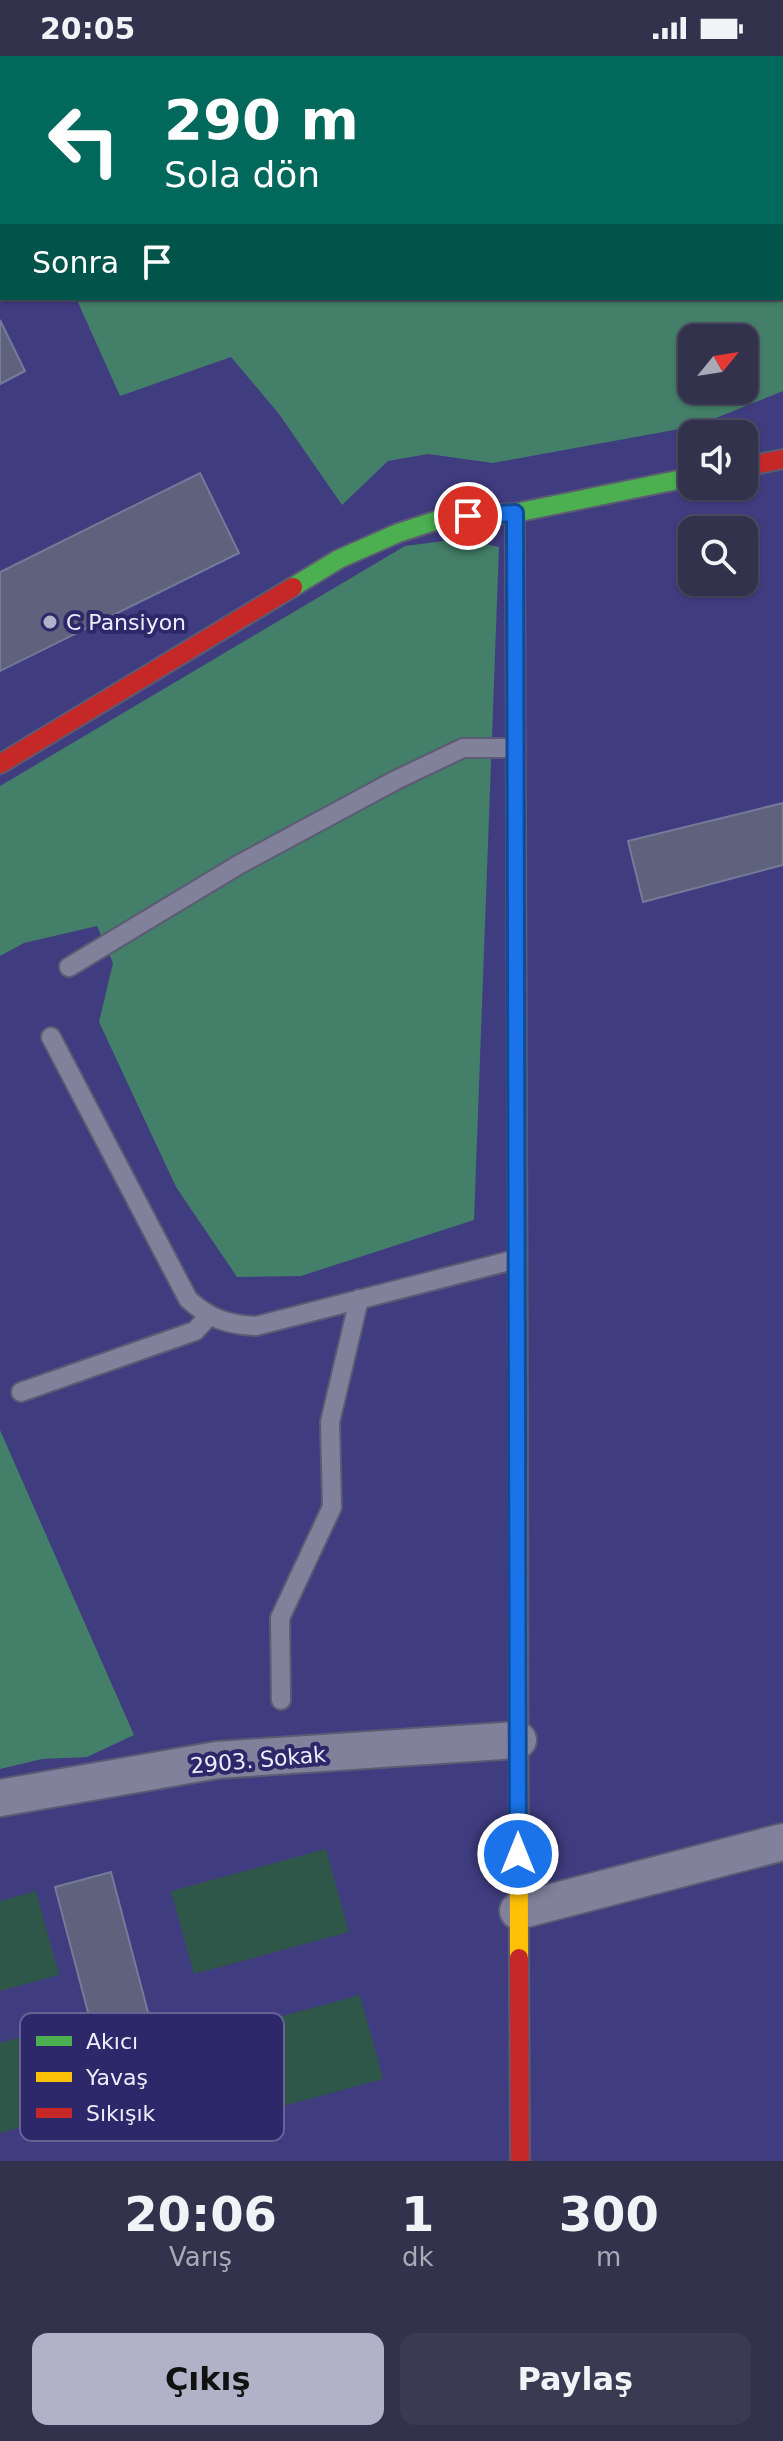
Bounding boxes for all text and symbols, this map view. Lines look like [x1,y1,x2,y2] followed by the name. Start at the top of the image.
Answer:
[40,11,136,46] text: 20:05
[164,87,359,152] text: 290 m
[32,88,136,192] icon: left
[164,154,320,195] text: Sola dön
[135,240,179,284] icon: arrive
[32,245,119,280] text: Sonra
[678,324,758,404] north arrow
[678,324,758,596] map controls
[678,420,758,500] button: sound
[434,482,502,550] pin
[446,494,490,538] icon: arrive
[678,516,758,596] button: search
[66,610,186,635] place label: C Pansiyon
[41,613,59,631] marker: C Pansiyon
[189,1742,327,1778] street label: 2903. Sokak
[476,1812,560,1896] position arrow
[20,2013,284,2141] legend
[86,2029,138,2054] text: Akıcı
[85,2065,148,2090] text: Yavaş
[86,2101,156,2126] text: Sıkışık
[124,2186,277,2242] text: 20:06
[401,2186,434,2242] text: 1
[559,2186,659,2242] text: 300
[169,2242,232,2272] text: Varış
[402,2242,434,2272] text: dk
[596,2242,621,2272] text: m
[32,2333,384,2425] button: Çıkış
[400,2333,751,2425] button: Paylaş

